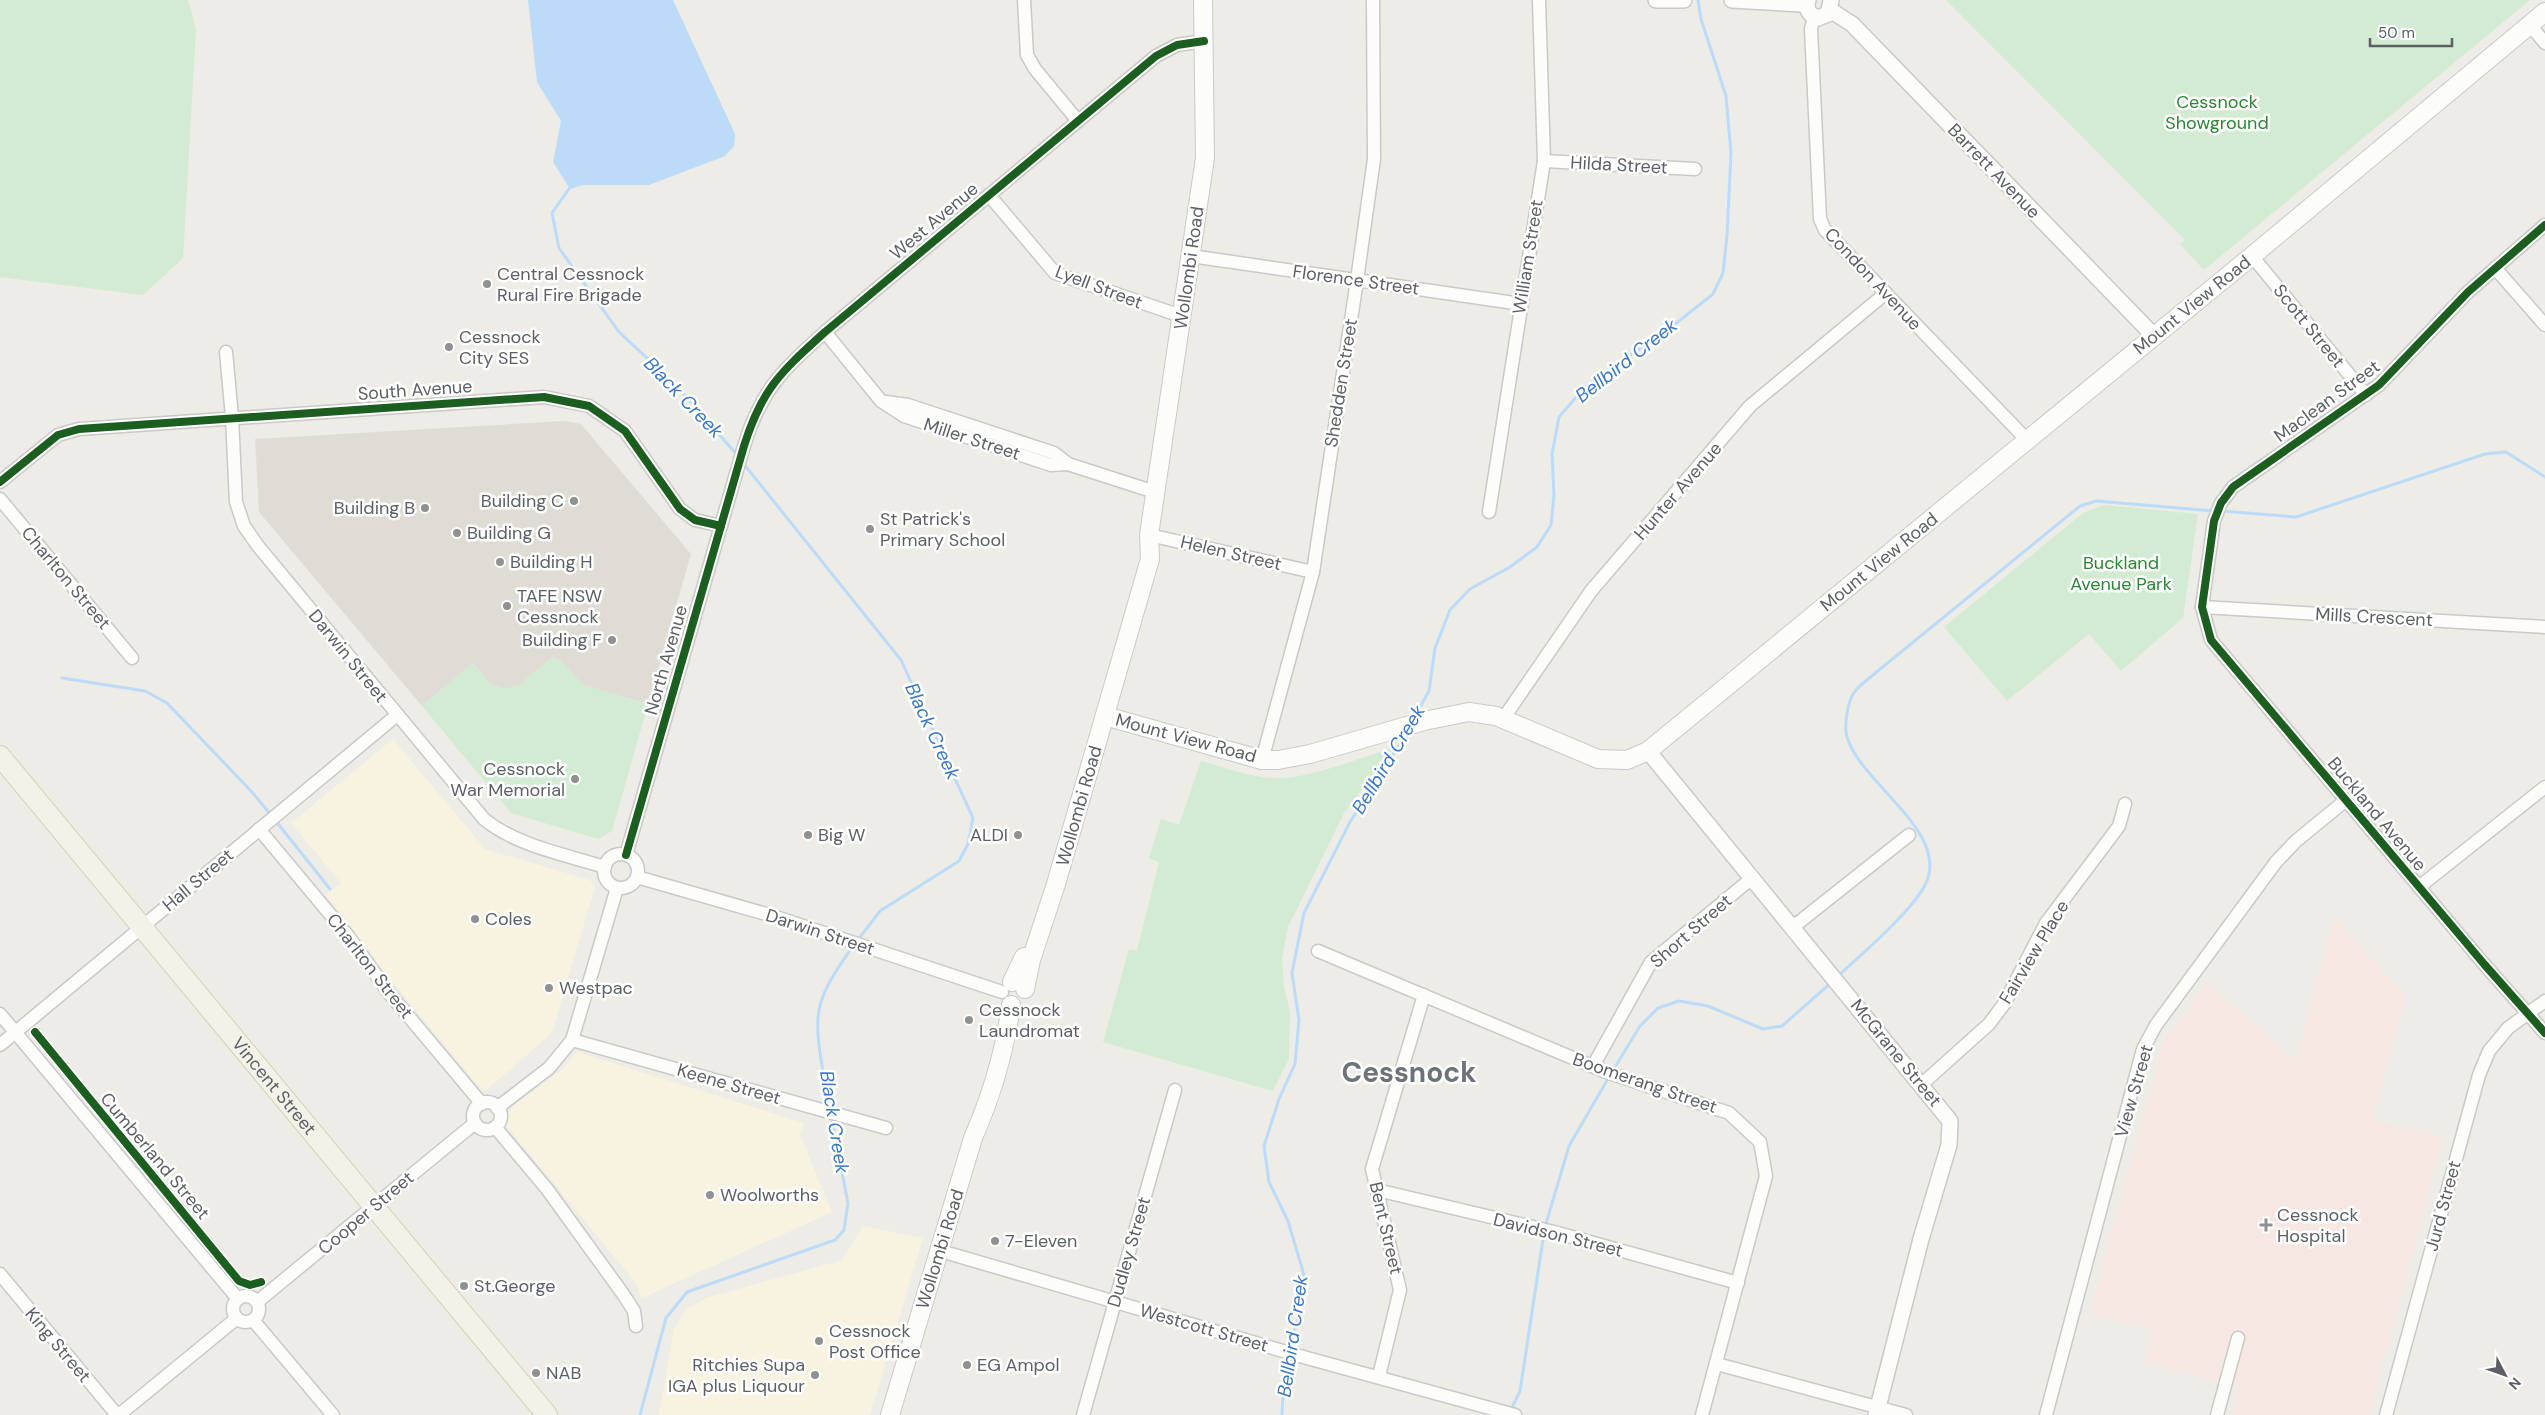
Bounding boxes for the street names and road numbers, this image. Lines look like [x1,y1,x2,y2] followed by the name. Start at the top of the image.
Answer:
[1942,118,2046,224] street label: Barrett Avenue
[1570,150,1668,180] street label: Hilda Street
[885,177,983,265] street label: West Avenue
[1507,198,1549,316] street label: William Street
[1168,205,1210,331] street label: Wollombi Road
[1819,222,1927,336] street label: Condon Avenue
[2128,250,2256,360] street label: Mount View Road
[1052,259,1146,315] street label: Lyell Street
[1291,259,1421,301] street label: Florence Street
[2268,279,2350,373] street label: Scott Street
[1319,317,1363,449] street label: Shedden Street
[2269,354,2385,448] street label: Maclean Street
[357,374,473,406] street label: South Avenue
[921,412,1023,466] street label: Miller Street
[1629,437,1727,545] street label: Hunter Avenue
[1815,507,1943,617] street label: Mount View Road
[16,522,116,634] street label: Charlton Street
[1178,530,1284,576] street label: Helen Street
[639,602,693,718] street label: North Avenue
[2315,602,2433,632] street label: Mills Crescent
[303,605,393,707] street label: Darwin Street
[1113,708,1259,768] street label: Mount View Road
[1050,743,1108,869] street label: Wollombi Road
[2322,752,2432,876] street label: Buckland Avenue
[157,843,239,917] street label: Hall Street
[1645,889,1737,973] street label: Short Street
[1994,896,2074,1008] street label: Fairview Place
[763,903,877,961] street label: Darwin Street
[321,908,419,1024] street label: Charlton Street
[1845,994,1947,1112] street label: McGrane Street
[226,1032,322,1140] street label: Vincent Street
[2109,1042,2159,1140] street label: View Street
[1570,1047,1720,1119] street label: Boomerang Street
[674,1058,784,1110] street label: Keene Street
[95,1088,215,1224] street label: Cumberland Street
[2419,1158,2467,1254] street label: Jurd Street
[313,1166,419,1260] street label: Cooper Street
[1364,1179,1408,1277] street label: Bent Street
[910,1186,970,1312] street label: Wollombi Road
[1102,1194,1156,1310] street label: Dudley Street
[1491,1207,1625,1263] street label: Davidson Street
[1137,1298,1271,1358] street label: Westcott Street
[20,1302,96,1388] street label: King Street

